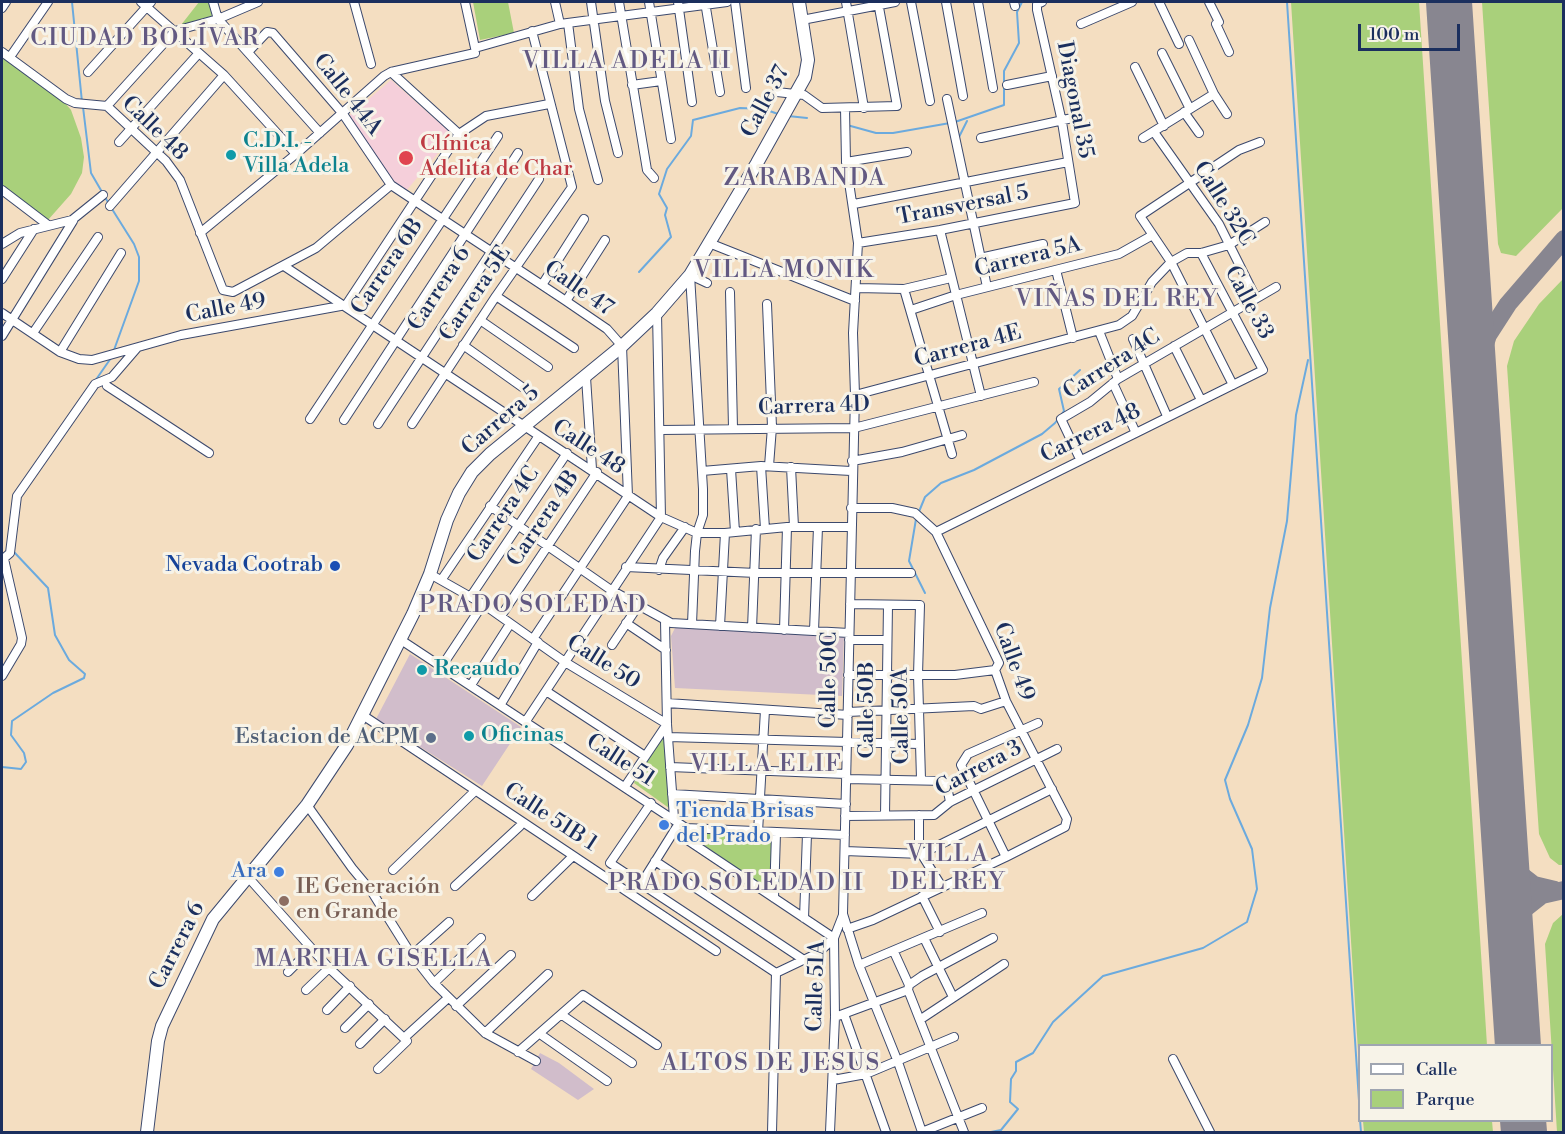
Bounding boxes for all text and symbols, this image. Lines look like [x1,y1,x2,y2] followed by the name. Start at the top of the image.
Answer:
[1361,12,1463,50] scale bar
[1369,23,1420,46] text: 100 m
[30,25,260,53] district label: CIUDAD BOLÍVAR
[1050,39,1098,161] street label: Diagonal 35
[522,48,732,76] district label: VILLA ADELA II
[307,49,387,141] street label: Calle 44A
[736,61,796,143] street label: Calle 37
[116,91,192,167] street label: Calle 48
[243,129,349,180] place label: C.D.I. - Villa Adela
[420,132,573,184] place label: Clínica Adelita de Char
[224,148,238,162] marker: C.D.I. - Villa Adela
[397,149,415,167] marker: Clínica Adelita de Char
[1187,157,1259,251] street label: Calle 32C
[724,165,886,193] district label: ZARABANDA
[895,180,1031,232] street label: Transversal 5
[346,214,430,320] street label: Carrera 6B
[972,232,1084,284] street label: Carrera 5A
[435,241,517,347] street label: Carrera 5E
[403,242,477,336] street label: Carrera 6
[538,256,618,322] street label: Calle 47
[694,257,874,285] district label: VILLA MONIK
[1218,262,1278,344] street label: Calle 33
[1015,286,1219,314] district label: VIÑAS DEL REY
[184,288,268,330] street label: Calle 49
[911,320,1025,374] street label: Carrera 4E
[1059,324,1165,406] street label: Carrera 4C
[457,380,545,462] street label: Carrera 5
[758,392,870,422] street label: Carrera 4D
[1037,398,1145,470] street label: Carrera 48
[547,415,629,481] street label: Calle 48
[462,462,546,568] street label: Carrera 4C
[502,466,586,572] street label: Carrera 4B
[165,553,323,579] place label: Nevada Cootrab
[328,559,342,573] marker: Nevada Cootrab
[419,592,647,620] district label: PRADO SOLEDAD
[987,619,1039,705] street label: Calle 49
[561,630,645,696] street label: Calle 50
[816,631,844,729] street label: Calle 50C
[434,657,520,683] place label: Recaudo
[855,661,881,759] street label: Calle 50B
[415,663,429,677] marker: Recaudo
[888,667,916,765] street label: Calle 50A
[481,723,564,749] place label: Oficinas
[235,725,419,751] place label: Estacion de ACPM
[462,729,476,743] marker: Oficinas
[581,729,659,793] street label: Calle 51
[424,731,438,745] marker: Estacion de ACPM
[931,735,1027,803] street label: Carrera 3
[690,751,842,779] district label: VILLA ELIF
[498,778,602,858] street label: Calle 51B 1
[676,799,814,850] place label: Tienda Brisas del Prado
[657,818,671,832] marker: Tienda Brisas del Prado
[890,841,1006,897] district label: VILLA DEL REY
[231,859,267,885] place label: Ara
[272,865,286,879] marker: Ara
[608,870,864,898] district label: PRADO SOLEDAD II
[296,875,440,926] place label: IE Generación en Grande
[277,894,291,908] marker: IE Generación en Grande
[145,898,211,994] street label: Carrera 6
[802,940,832,1032] street label: Calle 51A
[254,946,494,974] district label: MARTHA GISELLA
[1358,1044,1553,1122] legend
[661,1050,881,1078] district label: ALTOS DE JESUS
[1416,1058,1457,1081] text: Calle
[1416,1088,1475,1111] text: Parque

